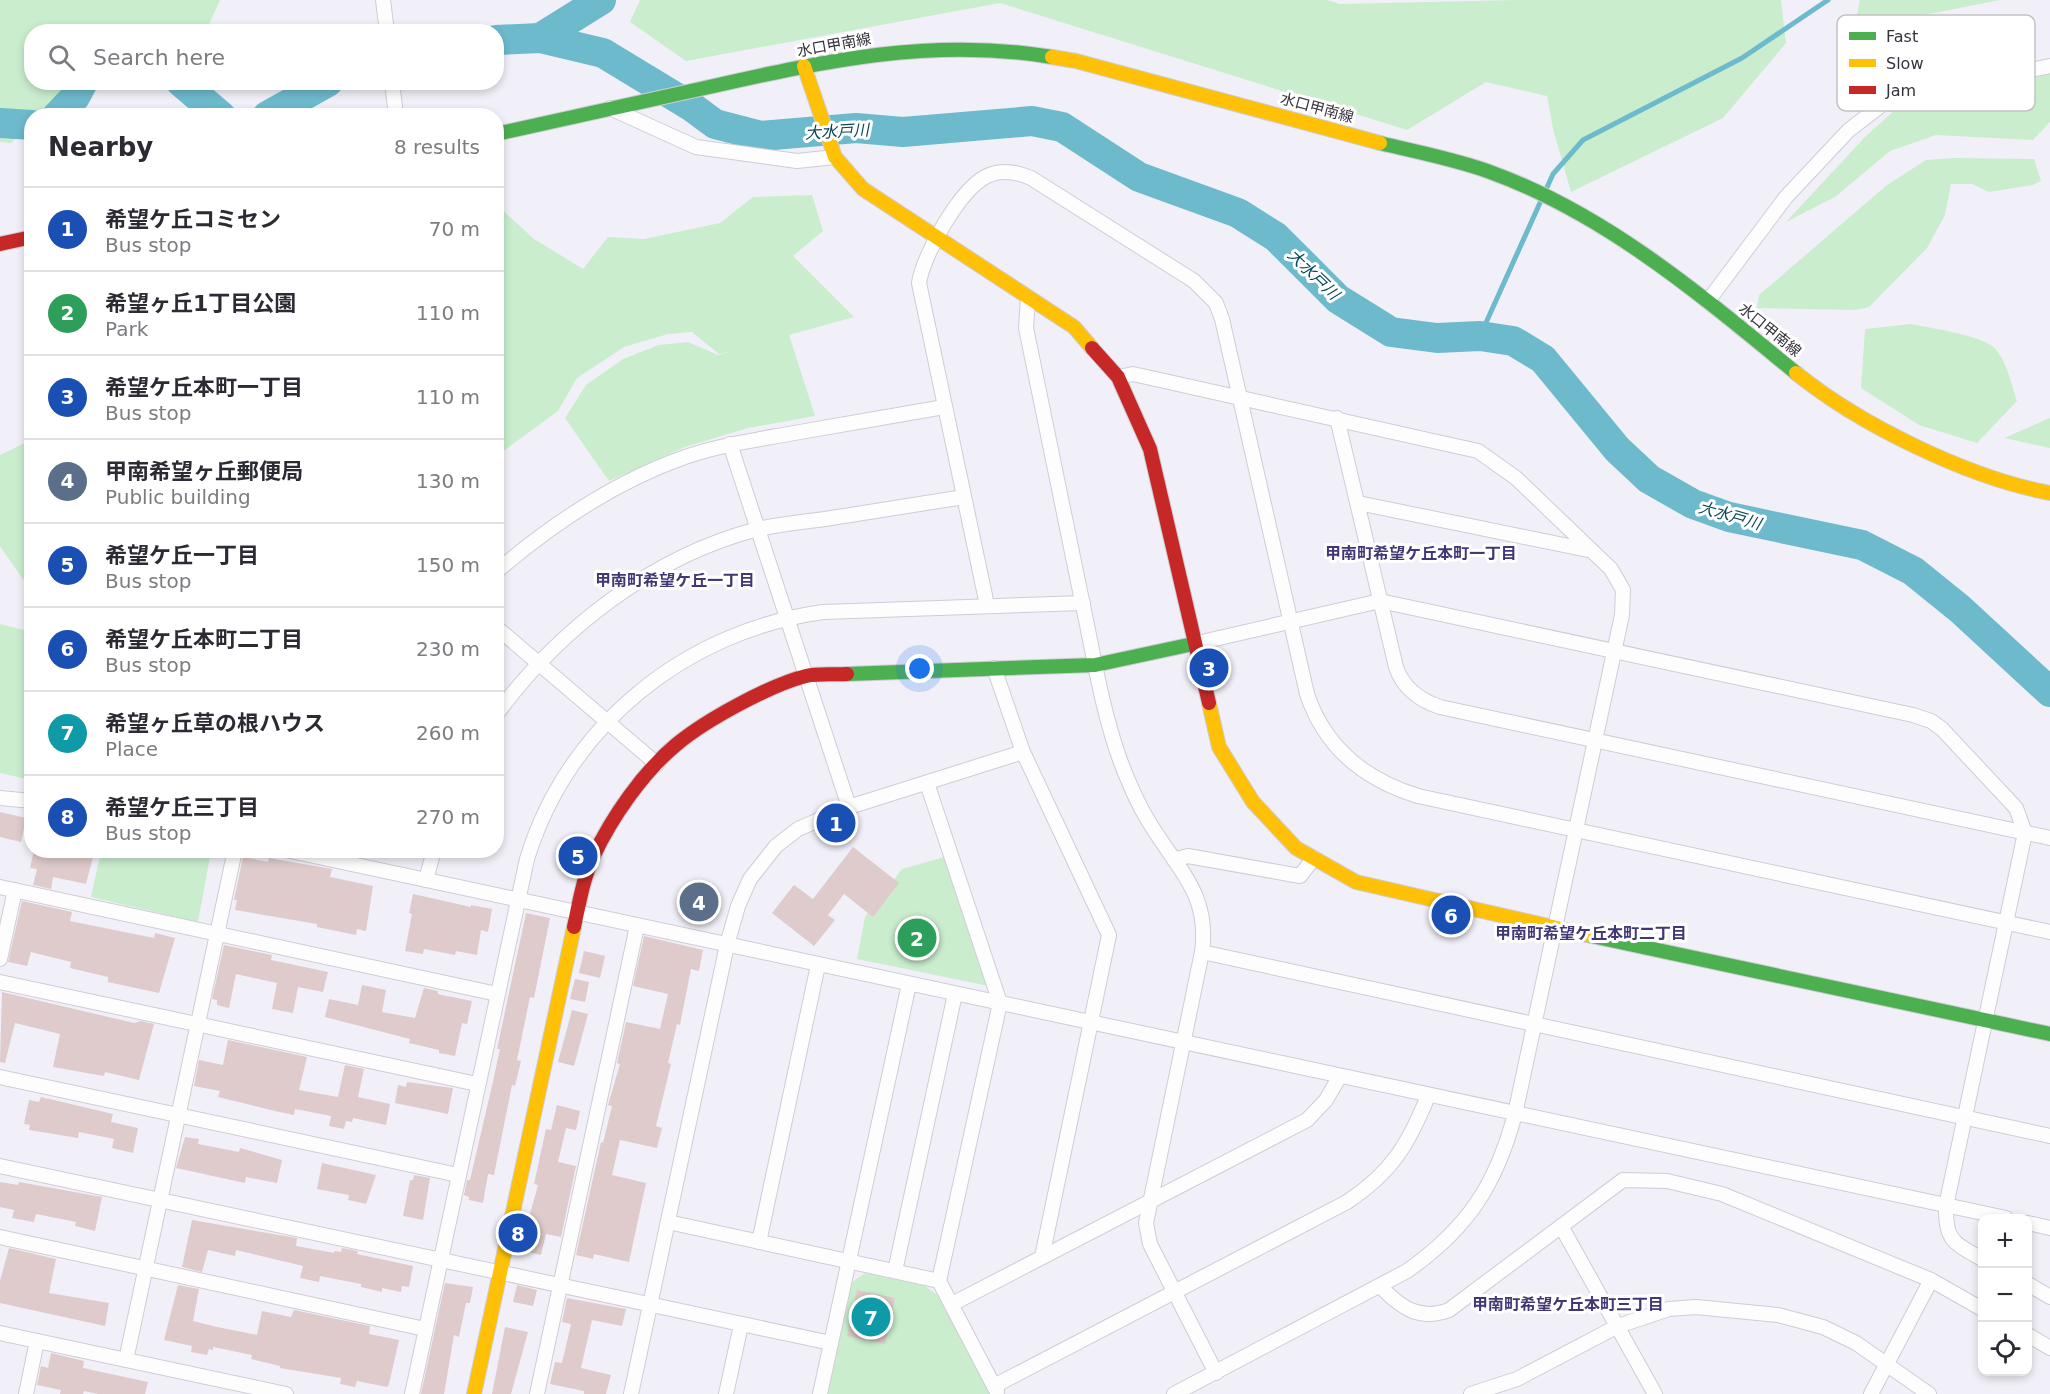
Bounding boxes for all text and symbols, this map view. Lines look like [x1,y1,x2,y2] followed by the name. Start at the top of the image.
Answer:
[1837,15,2035,111] legend
[24,24,504,90] search box
[1886,27,1918,46] text: Fast
[795,30,873,60] street label: 水口甲南線
[45,41,78,74] icon: search
[93,45,225,70] text: Search here
[1886,54,1923,73] text: Slow
[1885,81,1916,100] text: Jam
[1278,90,1356,126] street label: 水口甲南線
[805,120,871,143] water label: 大水戸川
[48,132,153,162] text: Nearby
[394,135,480,159] text: 8 results
[105,207,281,232] text: 希望ケ丘コミセン
[61,217,74,241] text: 1
[429,217,480,241] text: 70 m
[105,233,191,257] text: Bus stop
[1284,245,1345,305] water label: 大水戸川
[105,291,296,316] text: 希望ヶ丘1丁目公園
[1735,299,1805,361] street label: 水口甲南線
[61,301,74,325] text: 2
[416,301,480,325] text: 110 m
[105,317,148,341] text: Park
[105,375,303,400] text: 希望ケ丘本町一丁目
[61,385,74,409] text: 3
[416,385,480,409] text: 110 m
[105,401,191,425] text: Bus stop
[105,459,303,484] text: 甲南希望ヶ丘郵便局
[61,469,74,493] text: 4
[416,469,480,493] text: 130 m
[105,485,251,509] text: Public building
[1696,498,1765,534] water label: 大水戸川
[105,543,259,568] text: 希望ケ丘一丁目
[1325,544,1517,563] district label: 甲南町希望ケ丘本町一丁目
[61,553,74,577] text: 5
[416,553,480,577] text: 150 m
[105,569,191,593] text: Bus stop
[595,571,755,590] district label: 甲南町希望ケ丘一丁目
[105,627,303,652] text: 希望ケ丘本町二丁目
[61,637,74,661] text: 6
[416,637,480,661] text: 230 m
[1190,646,1228,690] pin: 3
[105,653,191,677] text: Bus stop
[905,654,934,683] your location
[105,711,325,736] text: 希望ヶ丘草の根ハウス
[61,721,74,745] text: 7
[416,721,480,745] text: 260 m
[105,737,158,761] text: Place
[105,795,259,820] text: 希望ケ丘三丁目
[816,800,856,846] pin: 1
[61,805,74,829] text: 8
[416,805,480,829] text: 270 m
[105,821,191,845] text: Bus stop
[558,834,598,878] pin: 5
[680,880,718,924] pin: 4
[1432,892,1470,938] pin: 6
[898,916,936,960] pin: 2
[1495,924,1687,943] district label: 甲南町希望ケ丘本町二丁目
[498,1210,538,1256] pin: 8
[1978,1214,2032,1376] map controls
[1978,1214,2032,1268] button: +
[1978,1268,2032,1322] button: −
[852,1294,890,1340] pin: 7
[1472,1295,1664,1314] district label: 甲南町希望ケ丘本町三丁目
[1978,1322,2032,1376] button: locate

